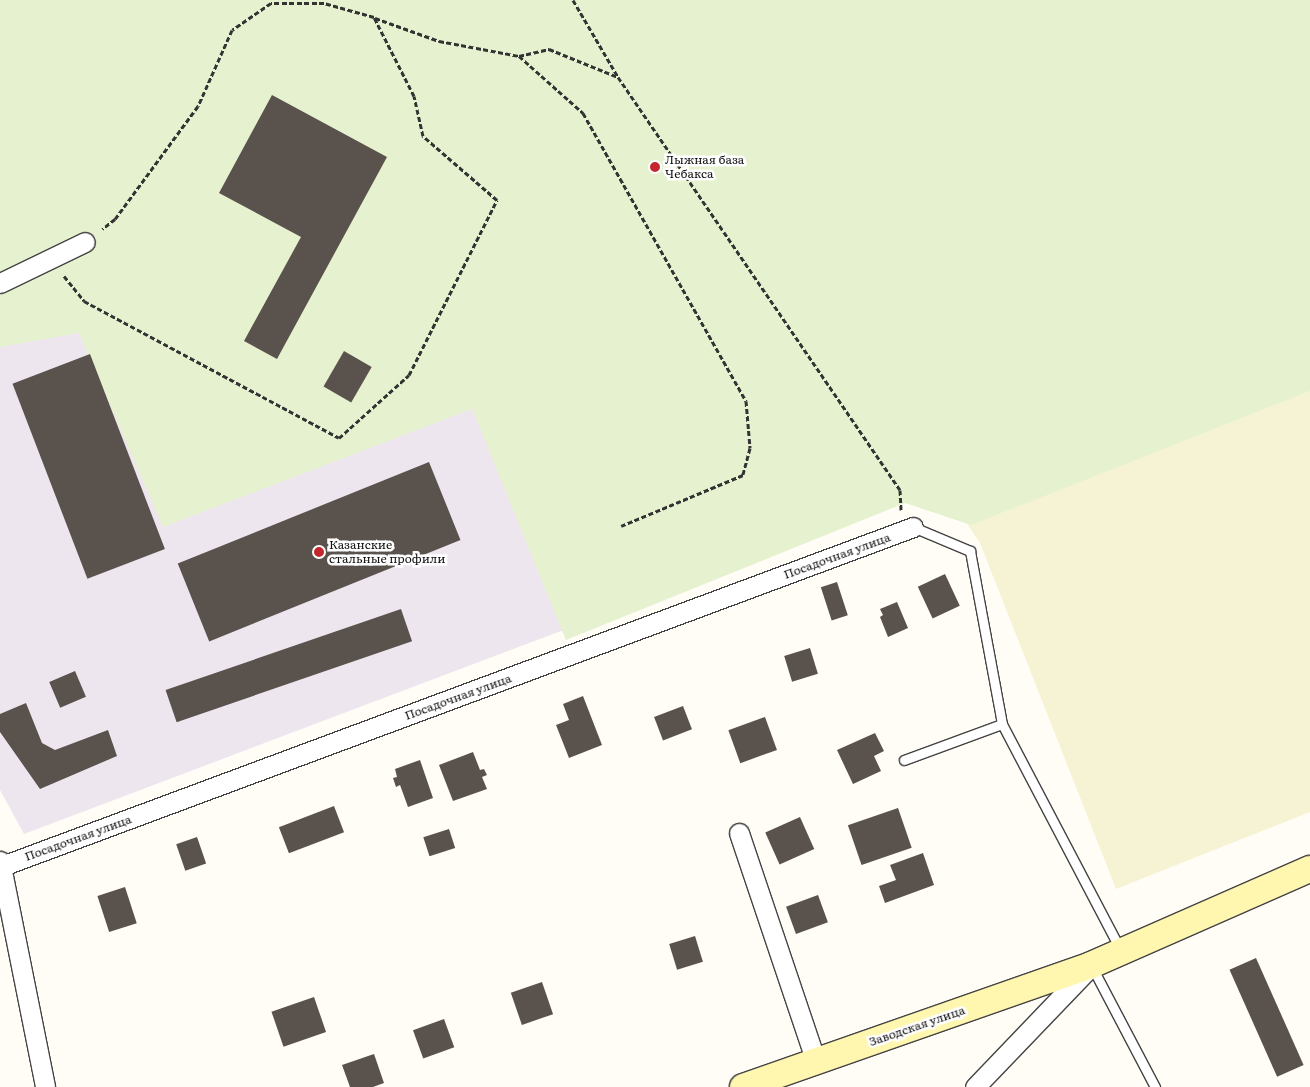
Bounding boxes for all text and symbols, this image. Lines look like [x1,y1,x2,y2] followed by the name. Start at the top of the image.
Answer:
[665,153,744,181] place label: Лыжная база Чебакса
[649,161,661,173] marker: Лыжная база Чебакса
[782,530,892,582] street label: Посадочная улица
[329,538,445,566] place label: Казанские стальные профили
[313,546,325,558] marker: Казанские стальные профили
[403,671,513,723] street label: Посадочная улица
[23,812,133,864] street label: Посадочная улица
[867,1003,967,1049] street label: Заводская улица

